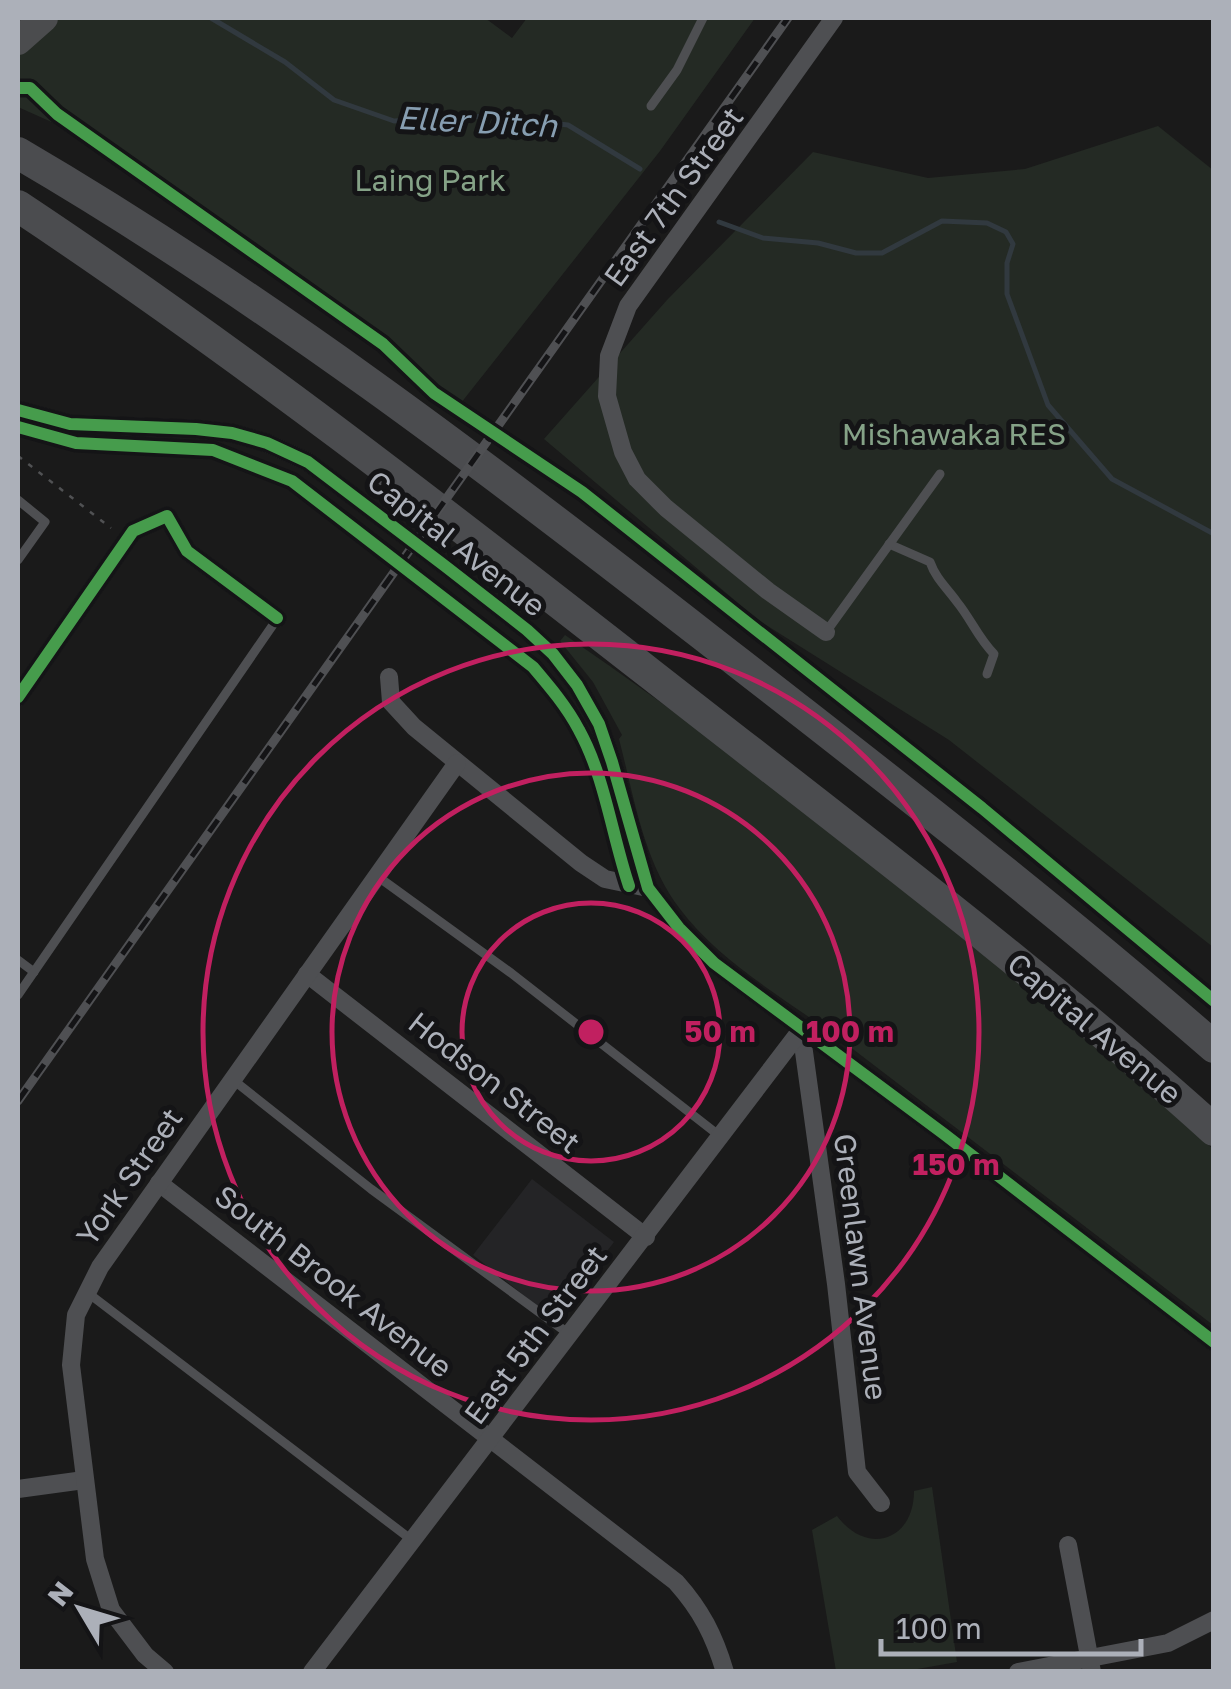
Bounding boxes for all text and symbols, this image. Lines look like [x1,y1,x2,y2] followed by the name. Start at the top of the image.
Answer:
[396,98,559,144] water label: Eller Ditch
[596,100,750,293] street label: East 7th Street
[354,162,506,198] park label: Laing Park
[842,416,1066,452] park label: Mishawaka RES
[361,463,553,624] street label: Capital Avenue
[1000,945,1189,1111] street label: Capital Avenue
[402,1004,588,1160] street label: Hodson Street
[684,1013,756,1049] text: 50 m
[806,1013,894,1049] text: 100 m
[573,1014,609,1050] centre of rings
[69,1101,190,1252] street label: York Street
[827,1132,895,1402] street label: Greenlawn Avenue
[913,1146,1000,1182] text: 150 m
[208,1177,459,1385] street label: South Brook Avenue
[456,1238,614,1431] street label: East 5th Street
[30,1559,130,1659] north arrow
[40,1575,79,1612] text: N
[881,1594,1141,1656] scale bar
[896,1610,982,1646] text: 100 m

